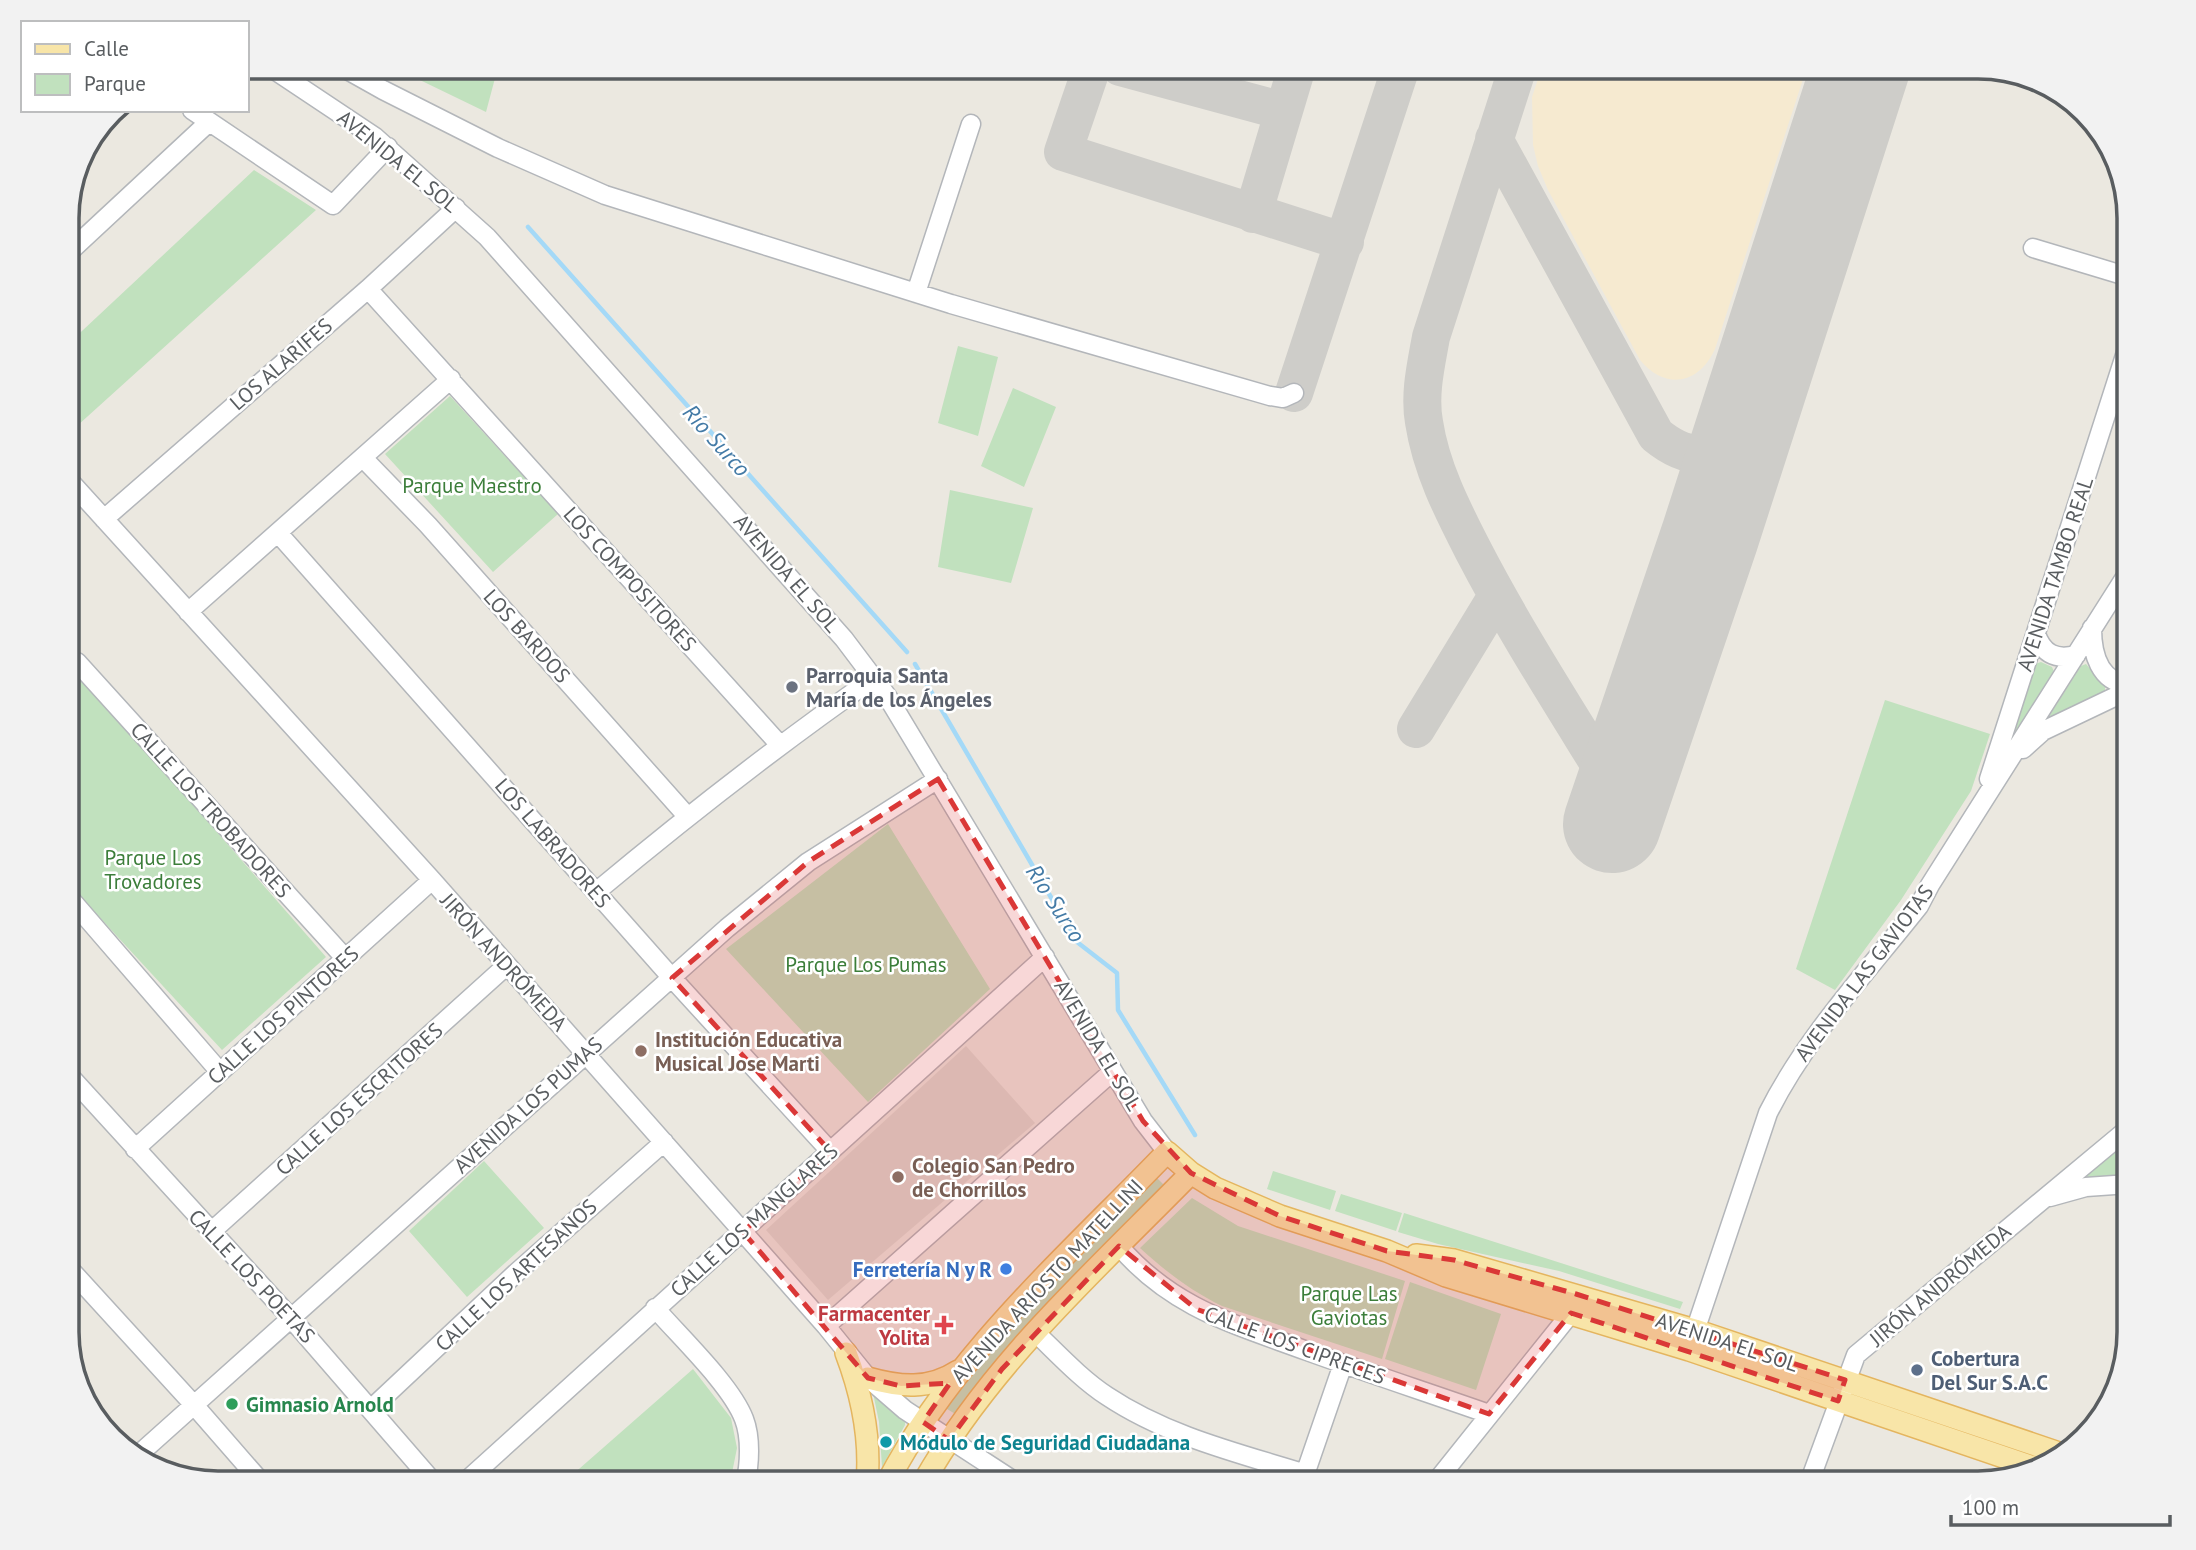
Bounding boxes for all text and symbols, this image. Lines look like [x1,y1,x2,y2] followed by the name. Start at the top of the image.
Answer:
[21,21,248,112] legend
[84,35,129,62] text: Calle
[84,70,146,97] text: Parque
[332,104,464,218] street label: AVENIDA EL SOL
[224,312,338,416] street label: LOS ALARIFES
[677,398,757,482] water label: Río Surco
[402,472,542,499] park label: Parque Maestro
[2011,473,2099,675] street label: AVENIDA TAMBO REAL
[558,501,702,657] street label: LOS COMPOSITORES
[728,508,846,638] street label: AVENIDA EL SOL
[478,584,576,688] street label: LOS BARDOS
[806,662,992,713] place label: Parroquia Santa María de los Ángeles
[784,679,800,695] marker: Parroquia Santa María de los Ángeles
[125,716,297,904] street label: CALLE LOS TROBADORES
[489,772,617,914] street label: LOS LABRADORES
[104,844,202,895] park label: Parque Los Trovadores
[1020,858,1092,948] water label: Río Surco
[1789,879,1939,1067] street label: AVENIDA LAS GAVIOTAS
[434,887,574,1037] street label: JIRÓN ANDRÓMEDA
[202,940,364,1090] street label: CALLE LOS PINTORES
[785,951,947,978] park label: Parque Los Pumas
[1048,975,1148,1116] street label: AVENIDA EL SOL
[270,1017,448,1181] street label: CALLE LOS ESCRITORES
[655,1026,842,1077] place label: Institución Educativa Musical Jose Marti
[448,1031,608,1179] street label: AVENIDA LOS PUMAS
[633,1043,649,1059] marker: Institución Educativa Musical Jose Marti
[664,1137,844,1303] street label: CALLE LOS MANGLARES
[912,1152,1075,1203] place label: Colegio San Pedro de Chorrillos
[890,1169,906,1185] marker: Colegio San Pedro de Chorrillos
[945,1173,1149,1389] street label: AVENIDA ARIOSTO MATELLINI
[429,1193,603,1357] street label: CALLE LOS ARTESANOS
[183,1203,321,1349] street label: CALLE LOS POETAS
[1863,1217,2017,1353] street label: JIRÓN ANDRÓMEDA
[853,1256,992,1283] place label: Ferretería N y R
[998,1261,1014,1277] marker: Ferretería N y R
[1300,1280,1398,1331] park label: Parque Las Gaviotas
[818,1300,931,1351] place label: Farmacenter Yolita
[1201,1300,1389,1390] street label: CALLE LOS CIPRECES
[1652,1306,1802,1378] street label: AVENIDA EL SOL
[936,1317,952,1333] marker: Farmacenter Yolita
[1931,1345,2048,1396] place label: Cobertura Del Sur S.A.C
[1909,1362,1925,1378] marker: Cobertura Del Sur S.A.C
[246,1391,394,1418] place label: Gimnasio Arnold
[224,1396,240,1412] marker: Gimnasio Arnold
[900,1429,1190,1456] place label: Módulo de Seguridad Ciudadana
[878,1434,894,1450] marker: Módulo de Seguridad Ciudadana
[1951,1484,2170,1528] scale bar
[1962,1494,2019,1521] text: 100 m

